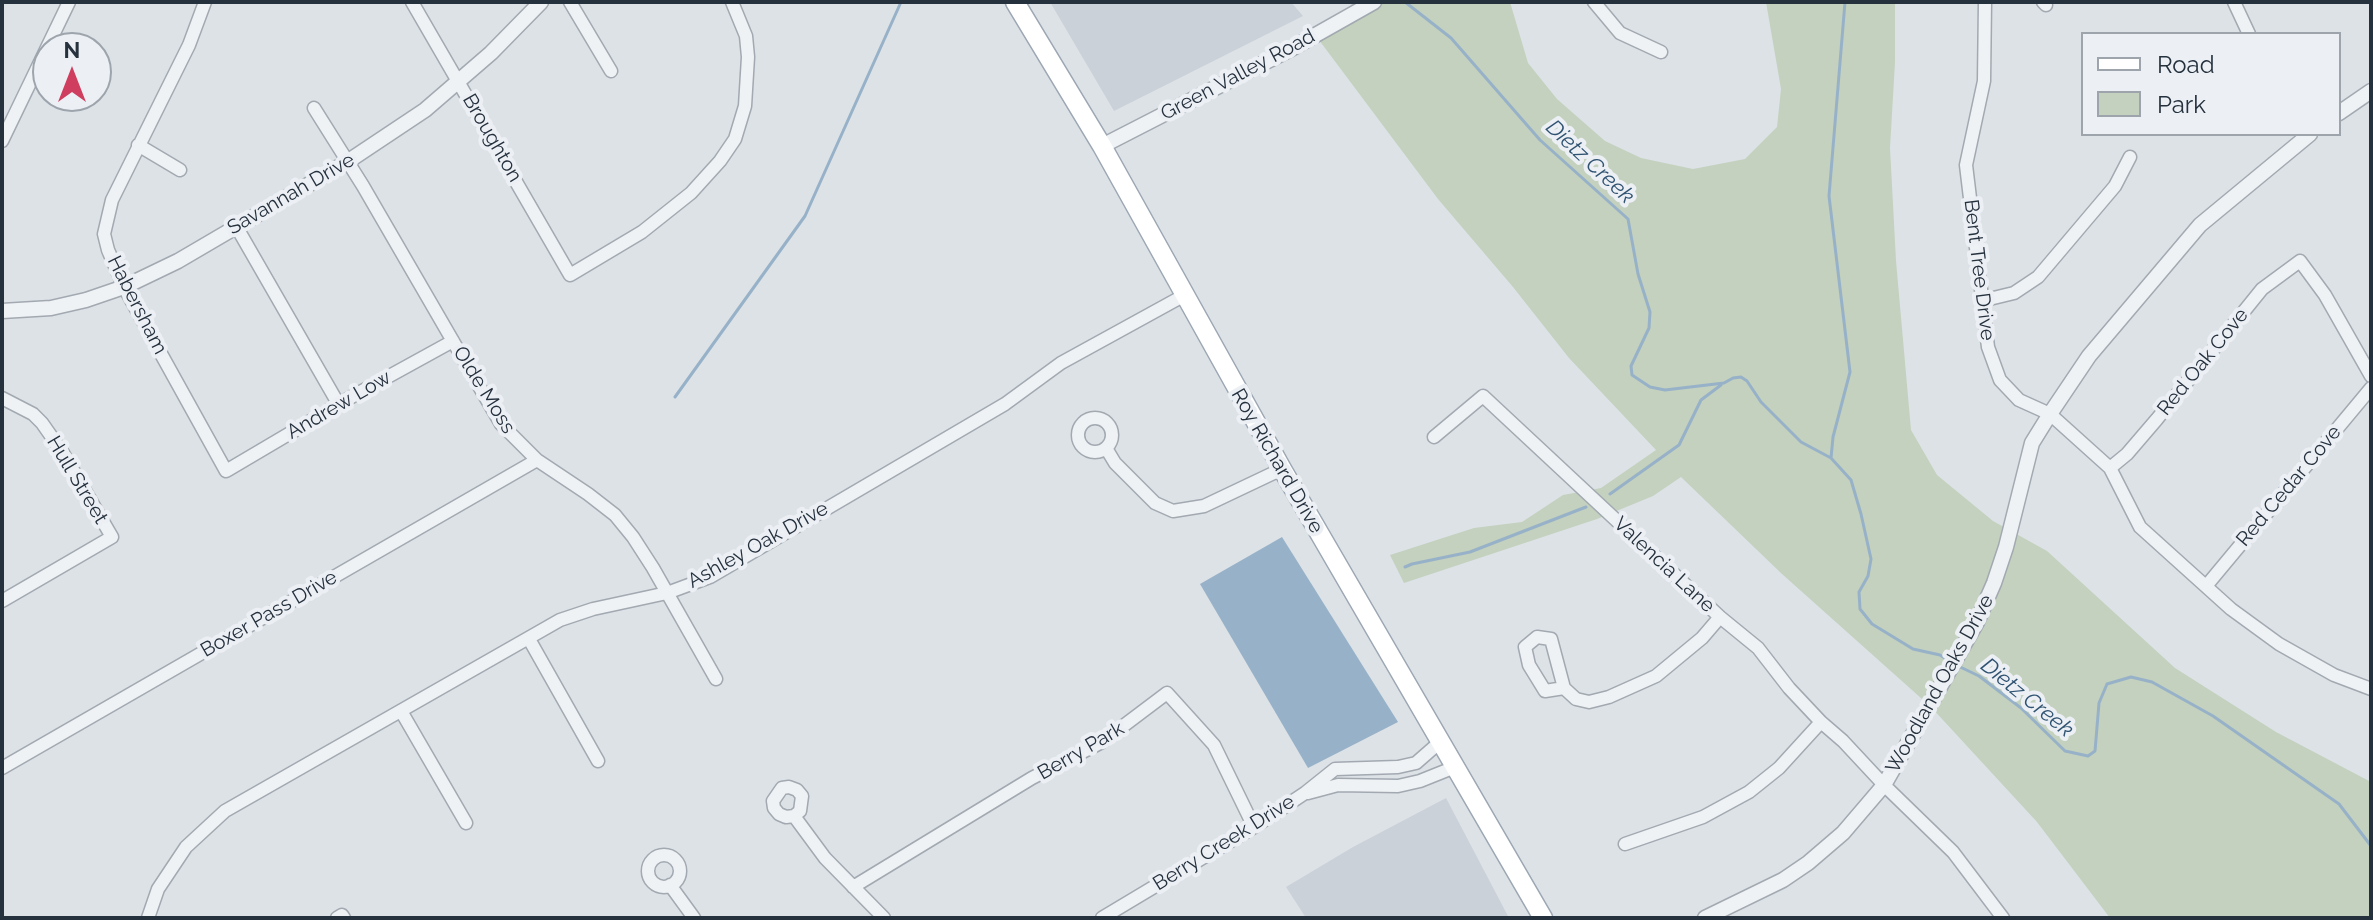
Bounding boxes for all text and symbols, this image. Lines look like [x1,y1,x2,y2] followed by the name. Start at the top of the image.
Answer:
[1157,24,1319,126] street label: Green Valley Road
[32,32,112,112] north arrow
[2081,32,2341,136] legend
[64,37,80,63] text: N
[2157,50,2215,79] text: Road
[457,90,527,186] street label: Broughton
[2157,90,2206,119] text: Park
[1540,114,1640,210] water label: Dietz Creek
[223,148,359,240] street label: Savannah Drive
[1958,198,2000,342] street label: Bent Tree Drive
[102,252,172,358] street label: Habersham
[2152,304,2254,420] street label: Red Oak Cove
[448,342,520,438] street label: Olde Moss
[283,366,395,444] street label: Andrew Low
[1226,384,1328,538] street label: Roy Richard Drive
[2232,421,2346,551] street label: Red Cedar Cove
[41,432,113,528] street label: Hull Street
[684,496,832,594] street label: Ashley Oak Drive
[1608,512,1720,618] street label: Valencia Lane
[196,565,342,663] street label: Boxer Pass Drive
[1881,591,1999,777] street label: Woodland Oaks Drive
[1975,653,2079,743] water label: Dietz Creek
[1033,717,1129,785] street label: Berry Park
[1149,790,1299,896] street label: Berry Creek Drive

